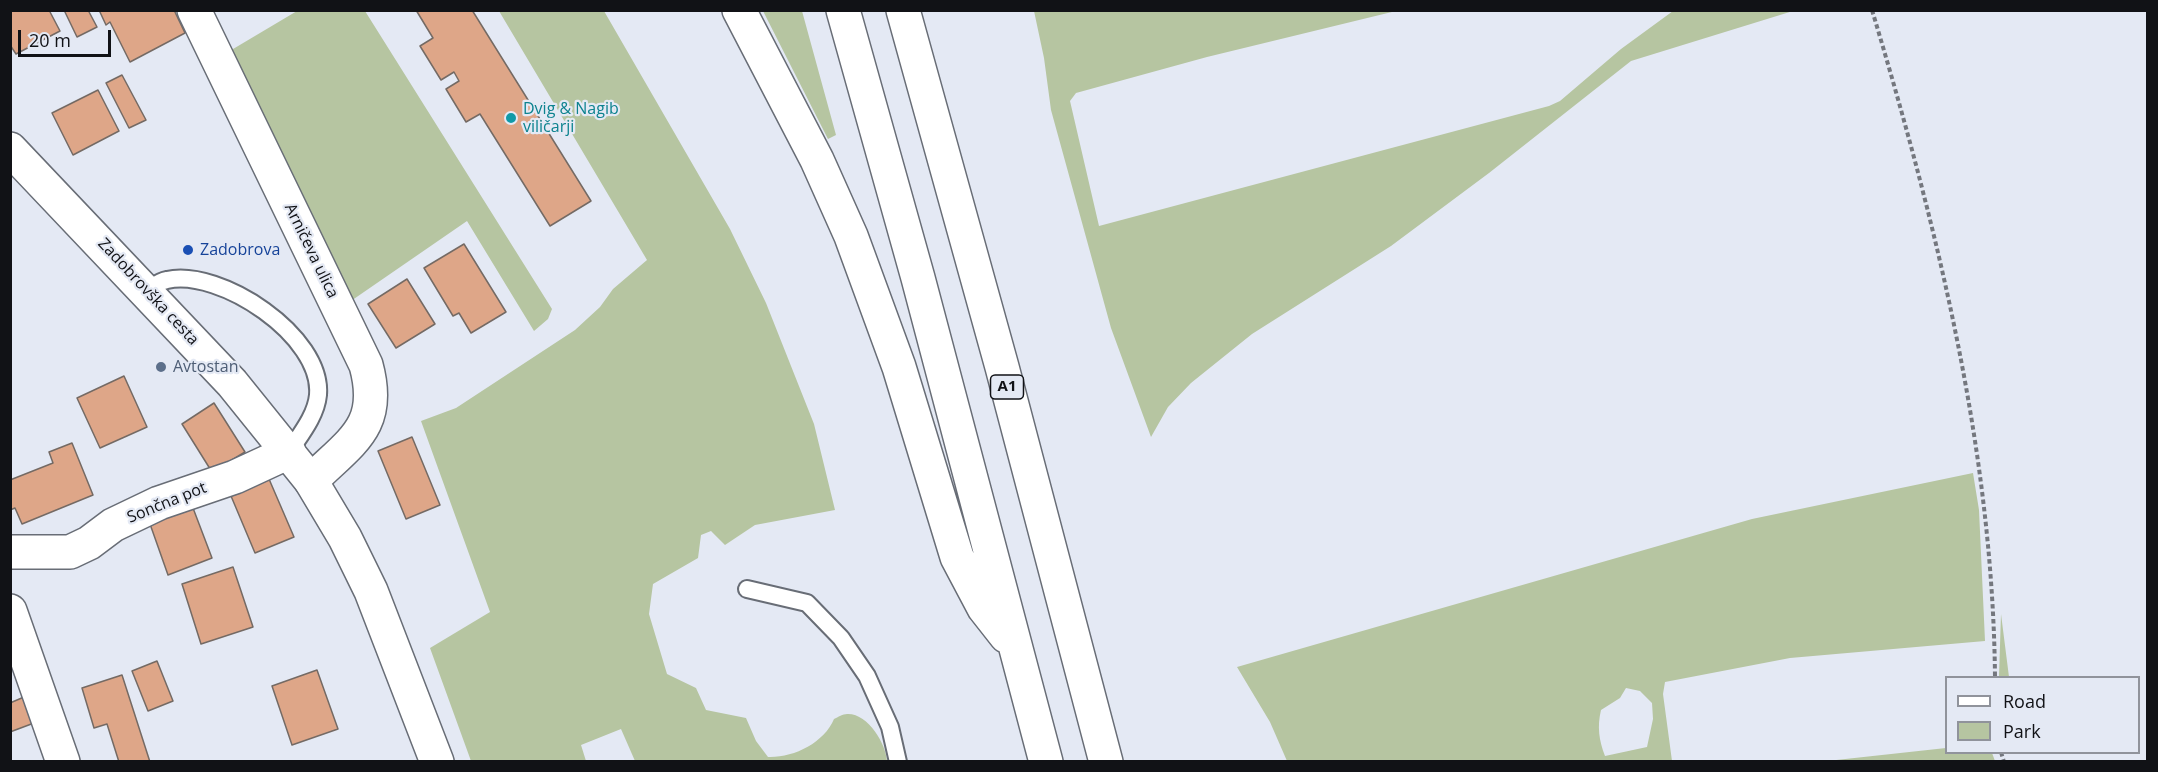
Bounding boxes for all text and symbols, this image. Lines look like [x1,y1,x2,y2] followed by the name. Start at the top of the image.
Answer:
[21,18,114,56] scale bar
[29,28,71,52] text: 20 m
[523,99,619,137] place label: Dvig & Nagib viličarji
[504,111,518,125] marker: Dvig & Nagib viličarji
[280,201,342,301] street label: Arničeva ulica
[93,234,203,350] street label: Zadobrovška cesta
[200,240,280,260] place label: Zadobrova
[181,243,195,257] marker: Zadobrova
[173,357,238,377] place label: Avtostan
[154,360,168,374] marker: Avtostan
[990,375,1024,399] road number: A1
[125,478,209,528] street label: Sončna pot
[1945,676,2140,754] legend
[2003,689,2046,713] text: Road
[2003,719,2041,743] text: Park

